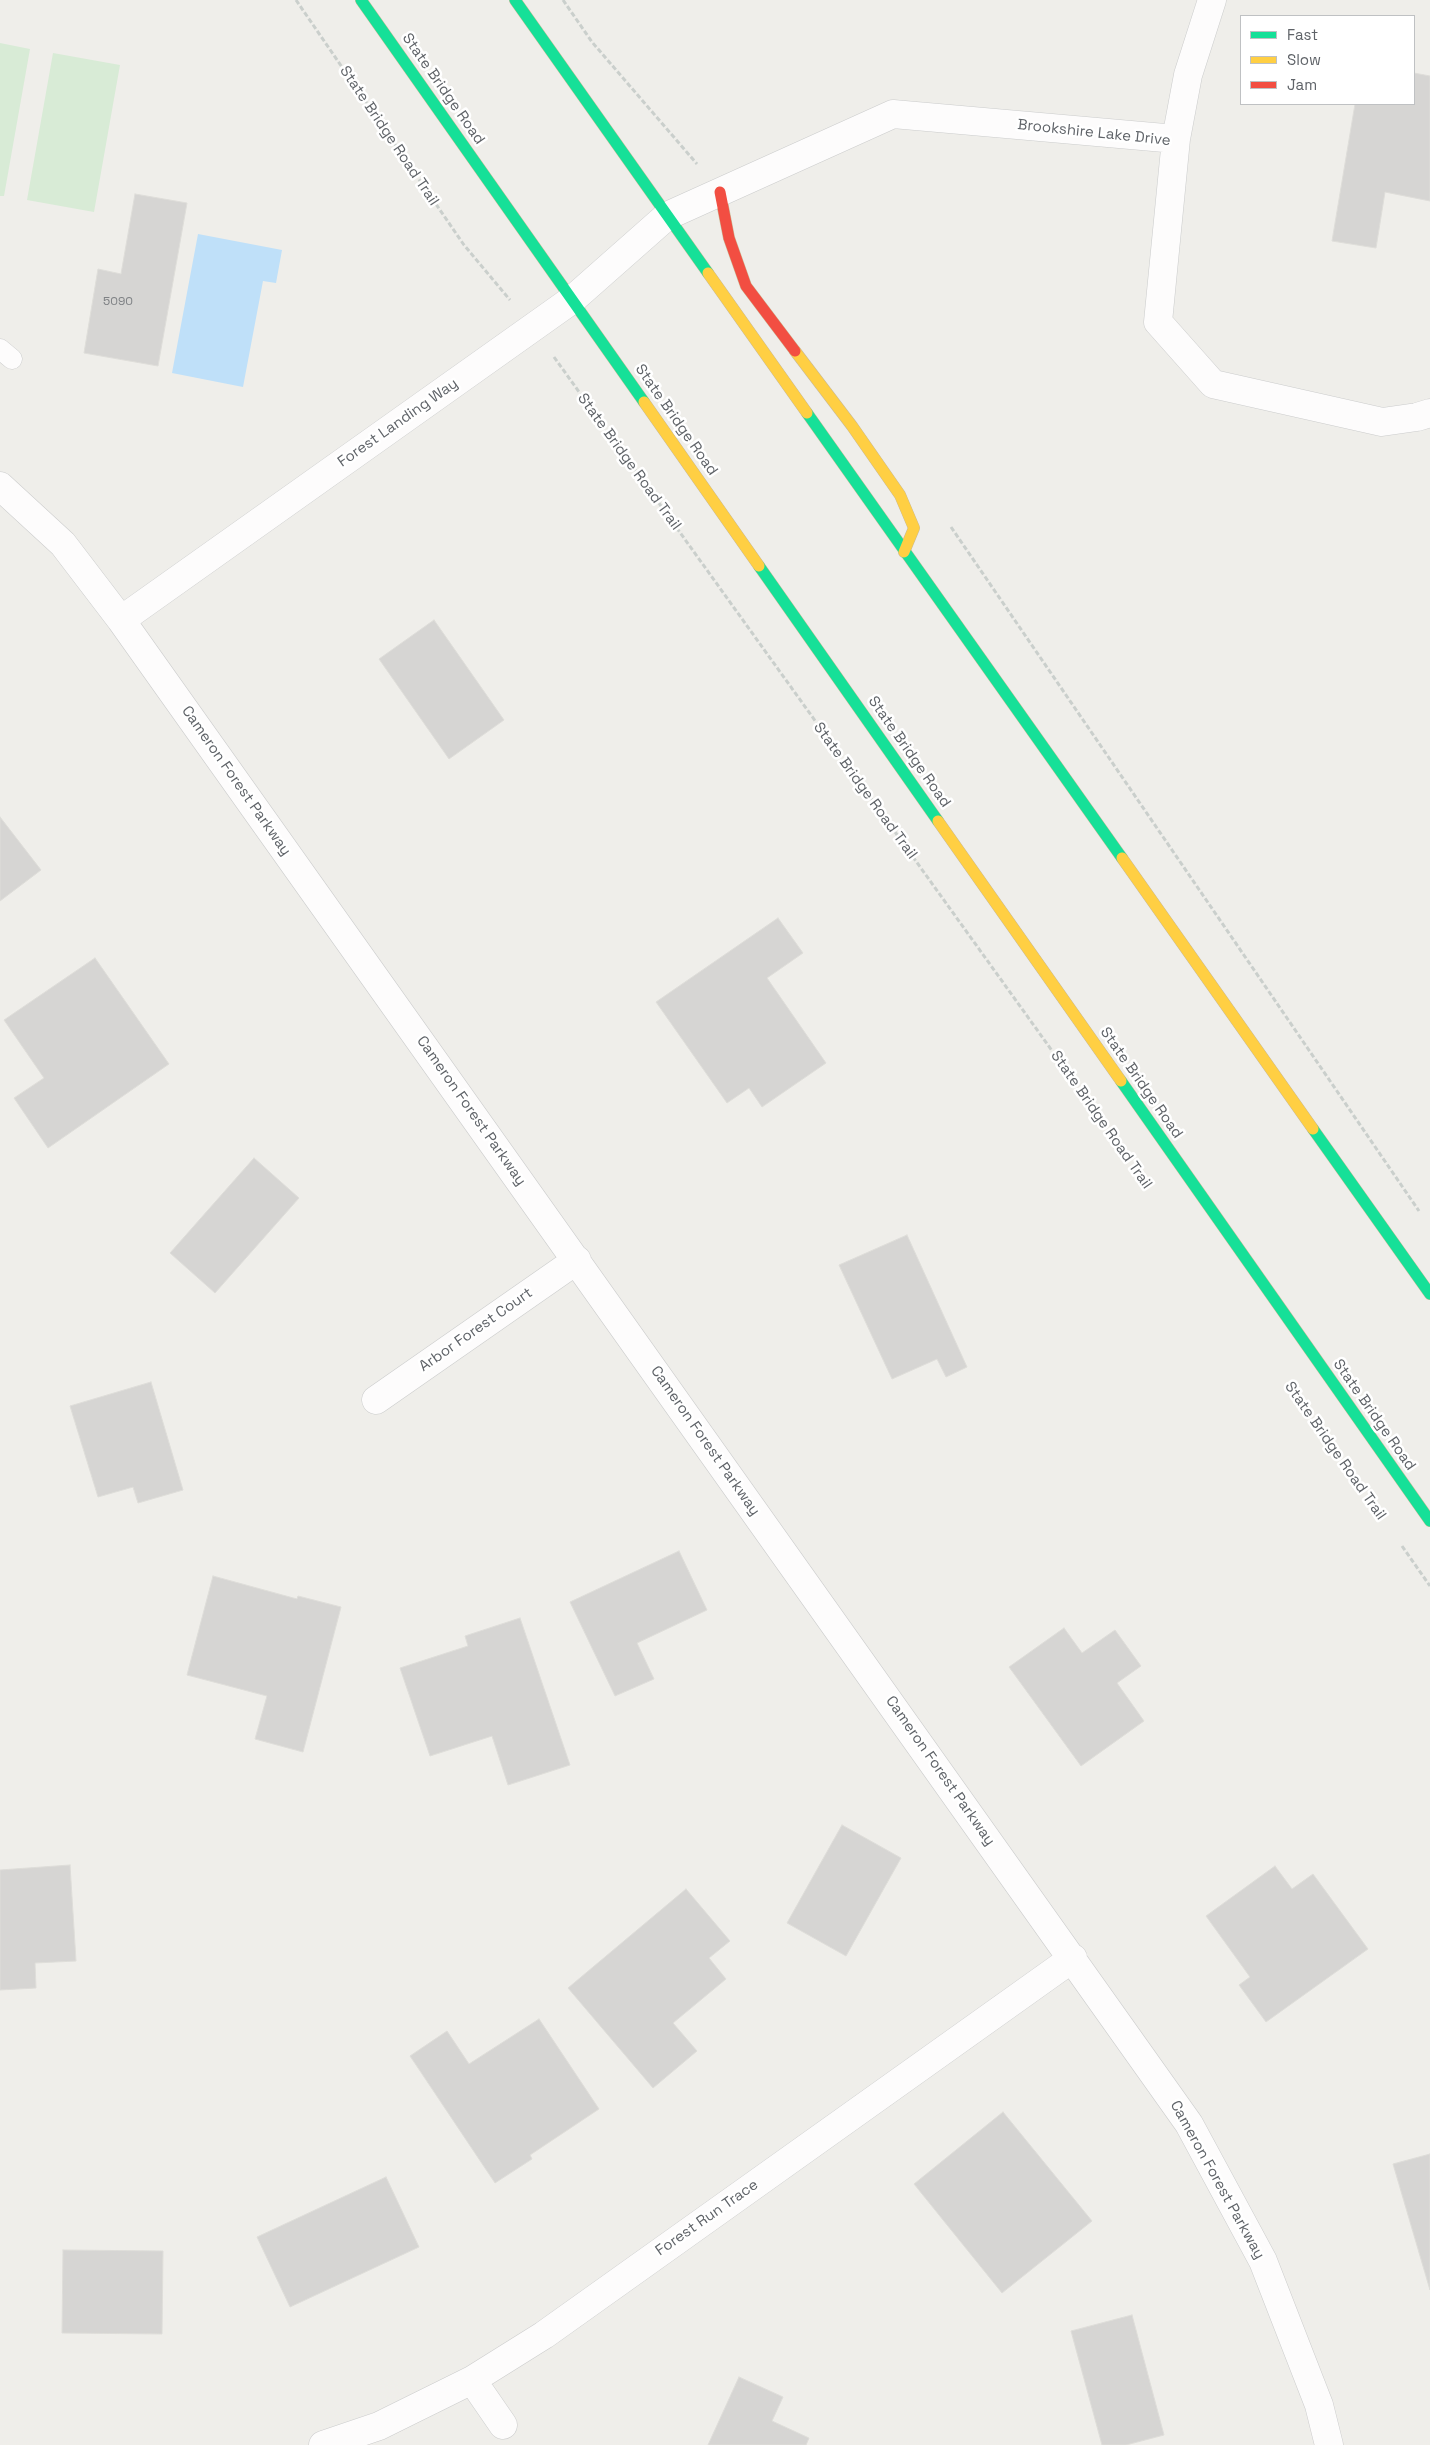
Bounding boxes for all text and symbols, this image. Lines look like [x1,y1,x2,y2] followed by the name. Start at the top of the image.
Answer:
[1240,15,1415,105] legend
[1287,25,1318,44] text: Fast
[398,30,488,148] street label: State Bridge Road
[1287,50,1321,69] text: Slow
[336,63,442,209] street label: State Bridge Road Trail
[1287,75,1317,94] text: Jam
[1017,116,1171,150] street label: Brookshire Lake Drive
[103,295,133,309] house number: 5090
[631,361,721,479] street label: State Bridge Road
[334,375,462,471] street label: Forest Landing Way
[573,390,685,534] street label: State Bridge Road Trail
[864,693,954,811] street label: State Bridge Road
[177,703,295,859] street label: Cameron Forest Parkway
[809,719,921,863] street label: State Bridge Road Trail
[1096,1024,1186,1142] street label: State Bridge Road
[412,1033,530,1189] street label: Cameron Forest Parkway
[1046,1047,1156,1193] street label: State Bridge Road Trail
[416,1284,536,1376] street label: Arbor Forest Court
[1329,1356,1419,1474] street label: State Bridge Road
[646,1363,764,1519] street label: Cameron Forest Parkway
[1280,1378,1390,1524] street label: State Bridge Road Trail
[881,1693,999,1849] street label: Cameron Forest Parkway
[1166,2098,1268,2262] street label: Cameron Forest Parkway
[652,2176,762,2260] street label: Forest Run Trace

